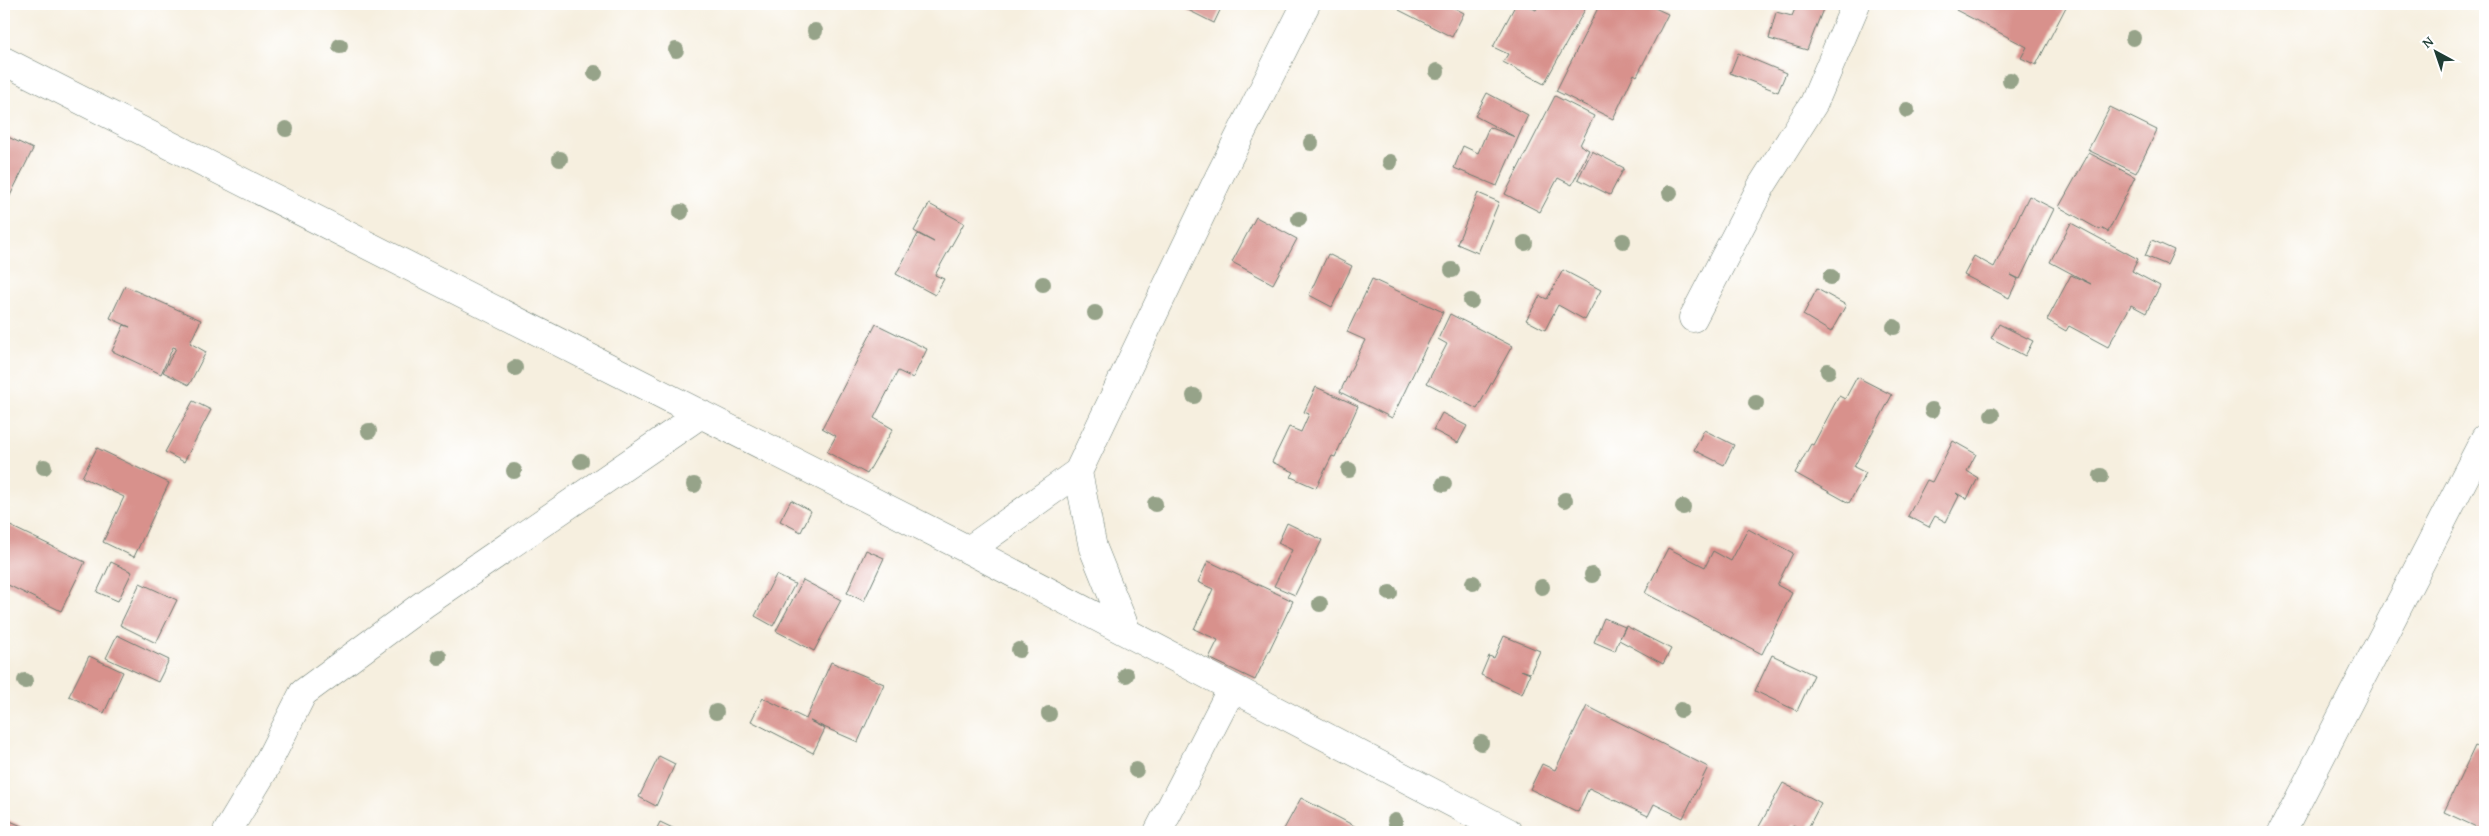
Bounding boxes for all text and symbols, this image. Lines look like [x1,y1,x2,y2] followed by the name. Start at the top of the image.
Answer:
[2412,28,2462,78] north arrow
[2418,31,2438,53] text: N

